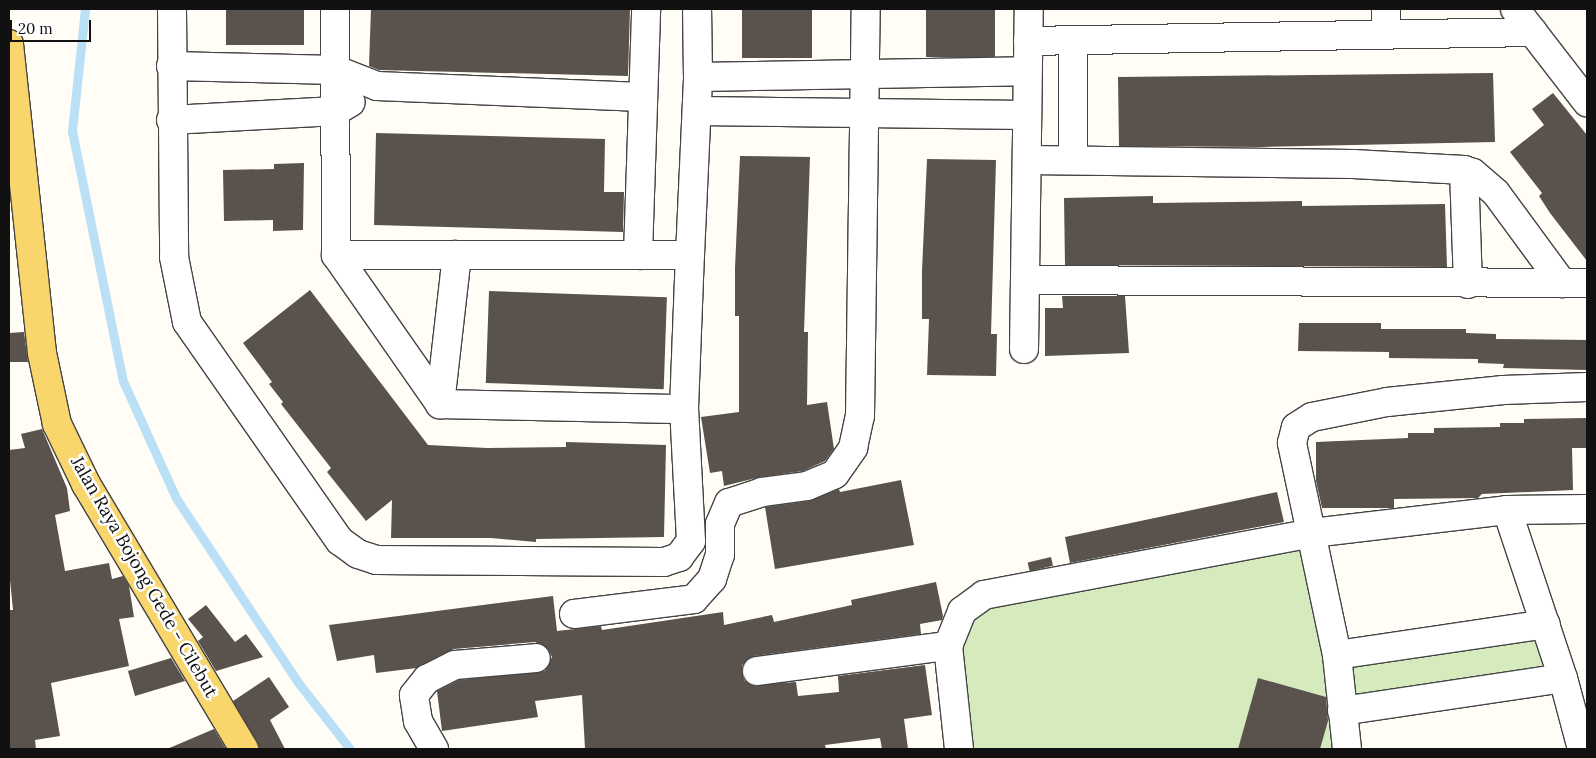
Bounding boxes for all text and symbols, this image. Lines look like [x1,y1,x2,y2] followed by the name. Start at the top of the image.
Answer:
[12,10,94,42] scale bar
[18,19,53,38] text: 20 m
[66,453,222,701] street label: Jalan Raya Bojong Gede - Cilebut

